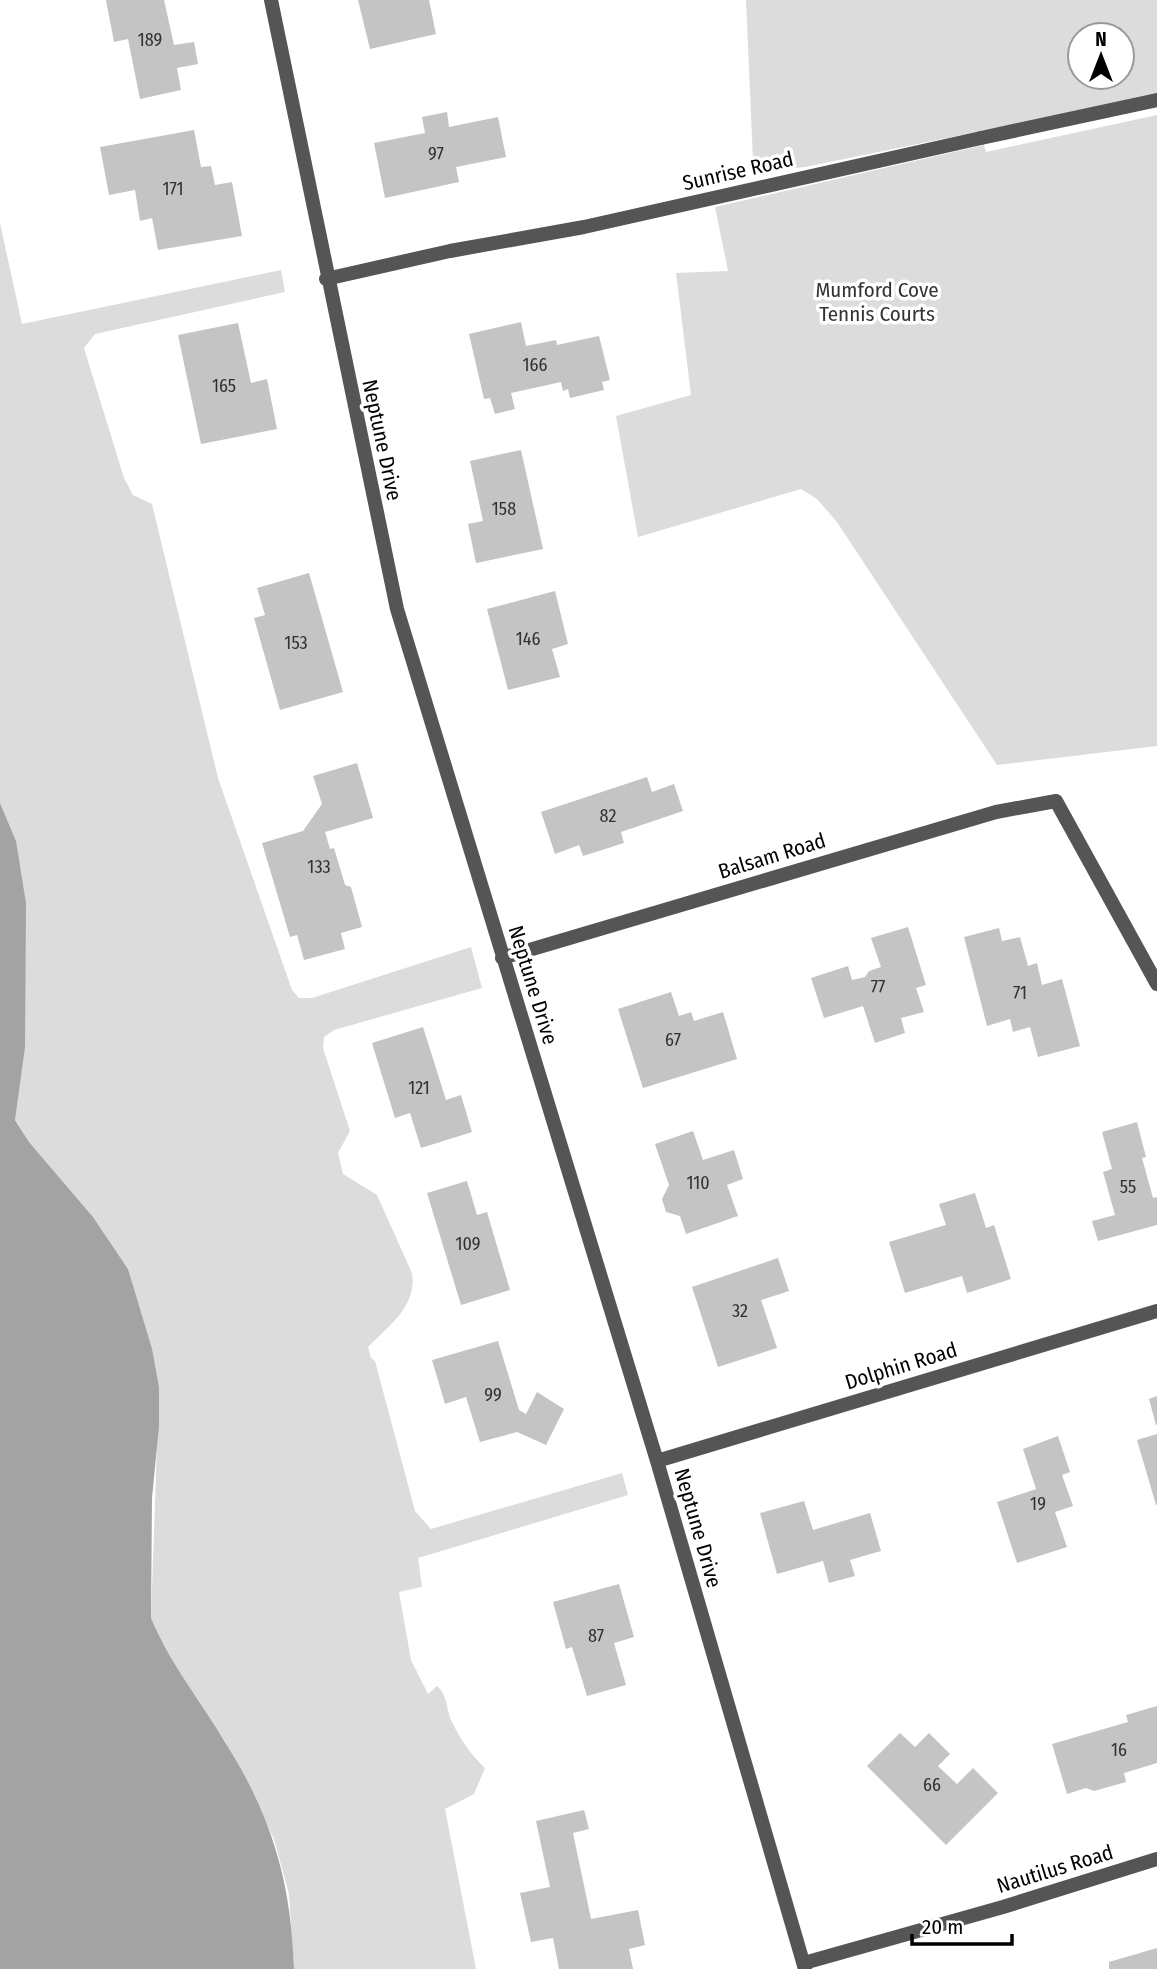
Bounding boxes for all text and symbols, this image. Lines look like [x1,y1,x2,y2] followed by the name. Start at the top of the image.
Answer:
[1066,21,1136,91] north arrow
[1095,28,1107,51] text: N
[138,29,162,51] house number: 189
[428,143,444,165] house number: 97
[680,146,796,196] street label: Sunrise Road
[162,178,184,200] house number: 171
[815,277,939,327] park label: Mumford Cove Tennis Courts
[523,354,548,376] house number: 166
[212,375,236,397] house number: 165
[356,377,408,503] street label: Neptune Drive
[492,498,516,520] house number: 158
[516,628,540,650] house number: 146
[284,632,308,654] house number: 153
[600,805,616,827] house number: 82
[715,827,829,885] street label: Balsam Road
[307,856,331,878] house number: 133
[503,922,563,1048] street label: Neptune Drive
[871,976,885,998] house number: 77
[1013,982,1027,1004] house number: 71
[665,1029,681,1051] house number: 67
[408,1077,430,1099] house number: 121
[686,1172,710,1194] house number: 110
[1120,1176,1136,1198] house number: 55
[455,1233,481,1255] house number: 109
[732,1300,748,1322] house number: 32
[842,1337,960,1395] street label: Dolphin Road
[484,1384,502,1406] house number: 99
[669,1465,727,1591] street label: Neptune Drive
[1030,1493,1046,1515] house number: 19
[588,1625,604,1647] house number: 87
[1111,1739,1127,1761] house number: 16
[923,1774,941,1796] house number: 66
[994,1839,1116,1899] street label: Nautilus Road
[912,1902,1012,1946] scale bar
[922,1914,963,1940] text: 20 m

